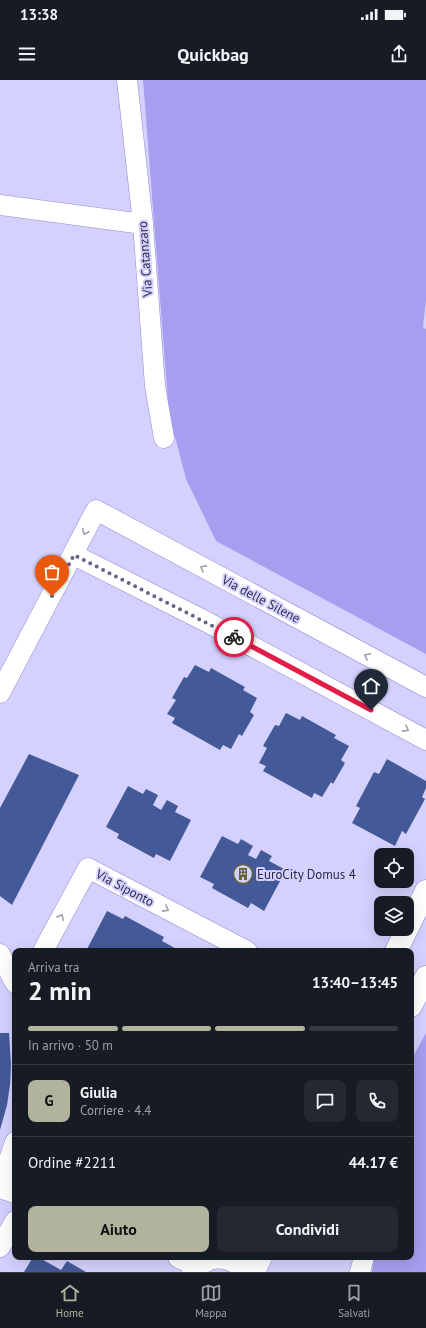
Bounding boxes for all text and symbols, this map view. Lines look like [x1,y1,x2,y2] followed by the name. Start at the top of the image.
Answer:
[20,5,58,24] text: 13:38
[16,43,38,65] icon: menu
[177,43,249,66] text: Quickbag
[388,43,410,65] icon: share
[134,220,156,299] street label: Via Catanzaro
[82,528,90,535] one-way arrow
[35,555,69,596] pin
[41,561,63,583] icon: bag
[200,565,207,572] one-way arrow
[218,571,303,627] street label: Via delle Silene
[214,617,254,657] courier
[223,626,245,648] icon: bike
[364,653,371,660] one-way arrow
[354,669,388,710] pin
[360,675,382,697] icon: home
[401,725,409,732] one-way arrow
[374,848,414,936] map controls
[374,848,414,888] button: locate
[232,863,254,885] building icon: EuroCity Domus 4
[92,865,157,910] street label: Via Siponto
[257,866,356,883] place label: EuroCity Domus 4
[374,896,414,936] button: layers
[162,904,170,912] one-way arrow
[57,914,64,921] one-way arrow
[28,959,79,976] text: Arriva tra
[312,973,398,992] text: 13:40–13:45
[28,974,91,1007] text: 2 min
[28,1037,113,1054] text: In arrivo · 50 m
[304,1080,346,1122] button: chat
[356,1080,398,1122] button: phone
[80,1083,117,1102] text: Giulia
[44,1091,54,1110] text: G
[80,1102,151,1119] text: Corriere · 4.4
[28,1153,116,1172] text: Ordine #2211
[349,1153,398,1172] text: 44.17 €
[28,1206,209,1252] button: Aiuto
[217,1206,398,1252] button: Condividi
[56,1282,84,1320] tab: Home
[195,1282,227,1320] tab: Mappa
[338,1282,370,1320] tab: Salvati

